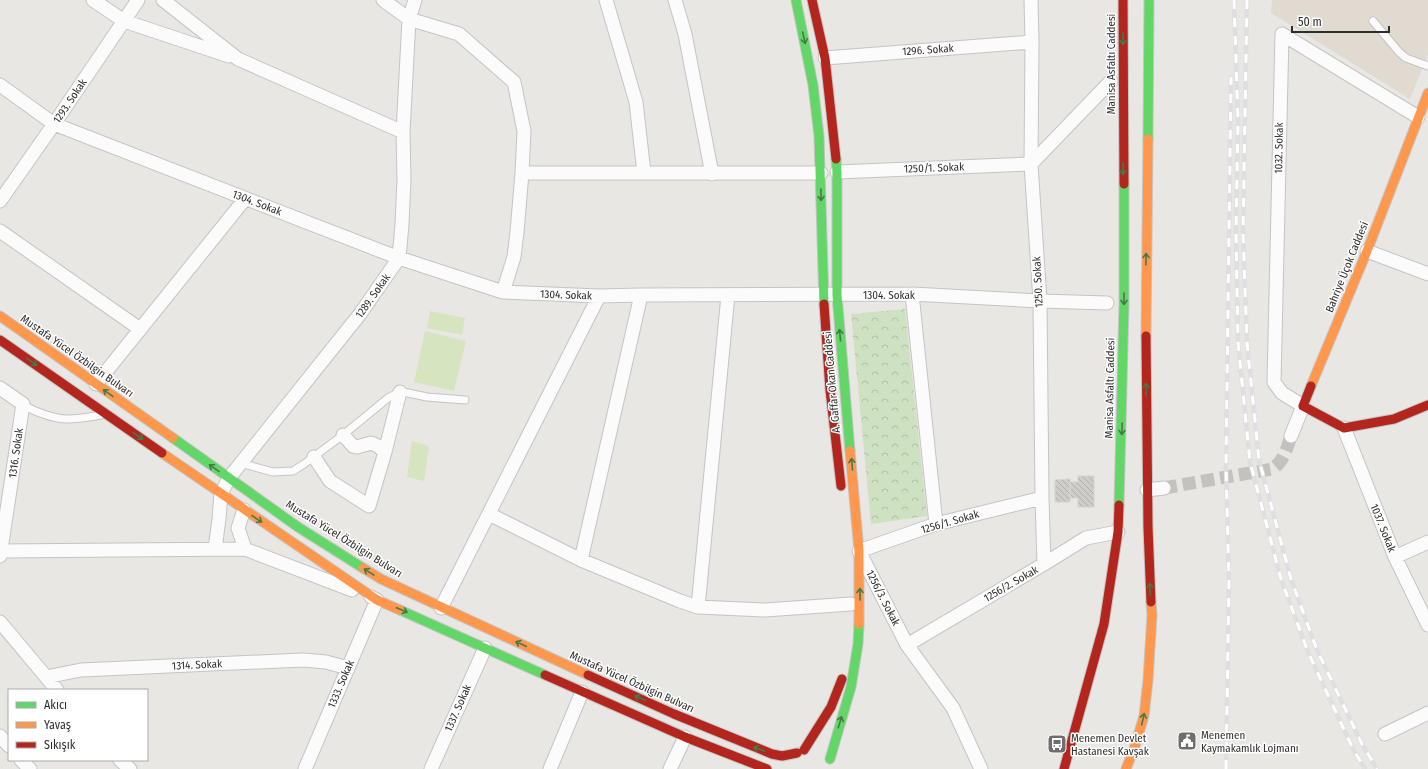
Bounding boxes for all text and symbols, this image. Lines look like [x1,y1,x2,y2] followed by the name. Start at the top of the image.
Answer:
[1292,8,1389,34] scale bar
[1105,13,1118,114] street label: Manisa Asfaltı Caddesi
[1298,15,1322,29] text: 50 m
[801,31,809,44] one-way arrow
[1119,32,1127,45] one-way arrow
[902,42,955,58] street label: 1296. Sokak
[50,76,90,126] street label: 1293. Sokak
[1272,121,1286,174] street label: 1032. Sokak
[904,160,965,176] street label: 1250/1. Sokak
[1119,162,1127,175] one-way arrow
[230,188,284,219] street label: 1304. Sokak
[817,188,825,201] one-way arrow
[1323,220,1371,314] street label: Bahriye Üçok Caddesi
[1142,253,1150,266] one-way arrow
[1030,255,1046,308] street label: 1250. Sokak
[353,270,394,321] street label: 1289. Sokak
[540,288,593,302] street label: 1304. Sokak
[863,289,916,302] street label: 1304. Sokak
[1120,292,1128,305] one-way arrow
[18,312,136,400] street label: Mustafa Yücel Özbilgin Bulvarı
[837,329,844,342] one-way arrow
[821,330,843,433] street label: A. Gaffar Okan Caddesi
[1103,337,1117,438] street label: Manisa Asfaltı Caddesi
[26,358,37,366] one-way arrow
[1142,383,1150,396] one-way arrow
[103,389,114,397] one-way arrow
[1118,422,1126,435] one-way arrow
[6,426,26,479] street label: 1316. Sokak
[133,432,144,440] one-way arrow
[848,458,855,471] one-way arrow
[209,464,220,472] one-way arrow
[283,498,405,580] street label: Mustafa Yücel Özbilgin Bulvarı
[1367,502,1399,555] street label: 1037. Sokak
[919,507,981,536] street label: 1256/1. Sokak
[251,515,263,523] one-way arrow
[981,563,1041,605] street label: 1256/2. Sokak
[363,567,374,576] one-way arrow
[863,568,903,629] street label: 1256/3. Sokak
[1147,583,1154,596] one-way arrow
[856,588,863,601] one-way arrow
[395,607,407,614] one-way arrow
[516,640,528,647] one-way arrow
[568,649,696,715] street label: Mustafa Yücel Özbilgin Bulvarı
[172,657,223,673] street label: 1314. Sokak
[325,657,357,710] street label: 1333. Sokak
[442,682,475,734] street label: 1337. Sokak
[8,689,148,761] legend
[634,694,646,702] one-way arrow
[44,698,67,712] text: Akıcı
[1139,712,1147,725] one-way arrow
[837,715,844,728] one-way arrow
[44,718,71,732] text: Yavaş
[1201,729,1299,755] place label: Menemen Kaymakamlık Lojmanı
[1176,730,1198,752] public building icon: Menemen Kaymakamlık Lojmanı
[1071,732,1150,758] place label: Menemen Devlet Hastanesi Kavşak
[1046,733,1068,755] bus stop icon: Menemen Devlet Hastanesi Kavşak
[44,738,76,752] text: Sıkışık
[754,744,766,752] one-way arrow

